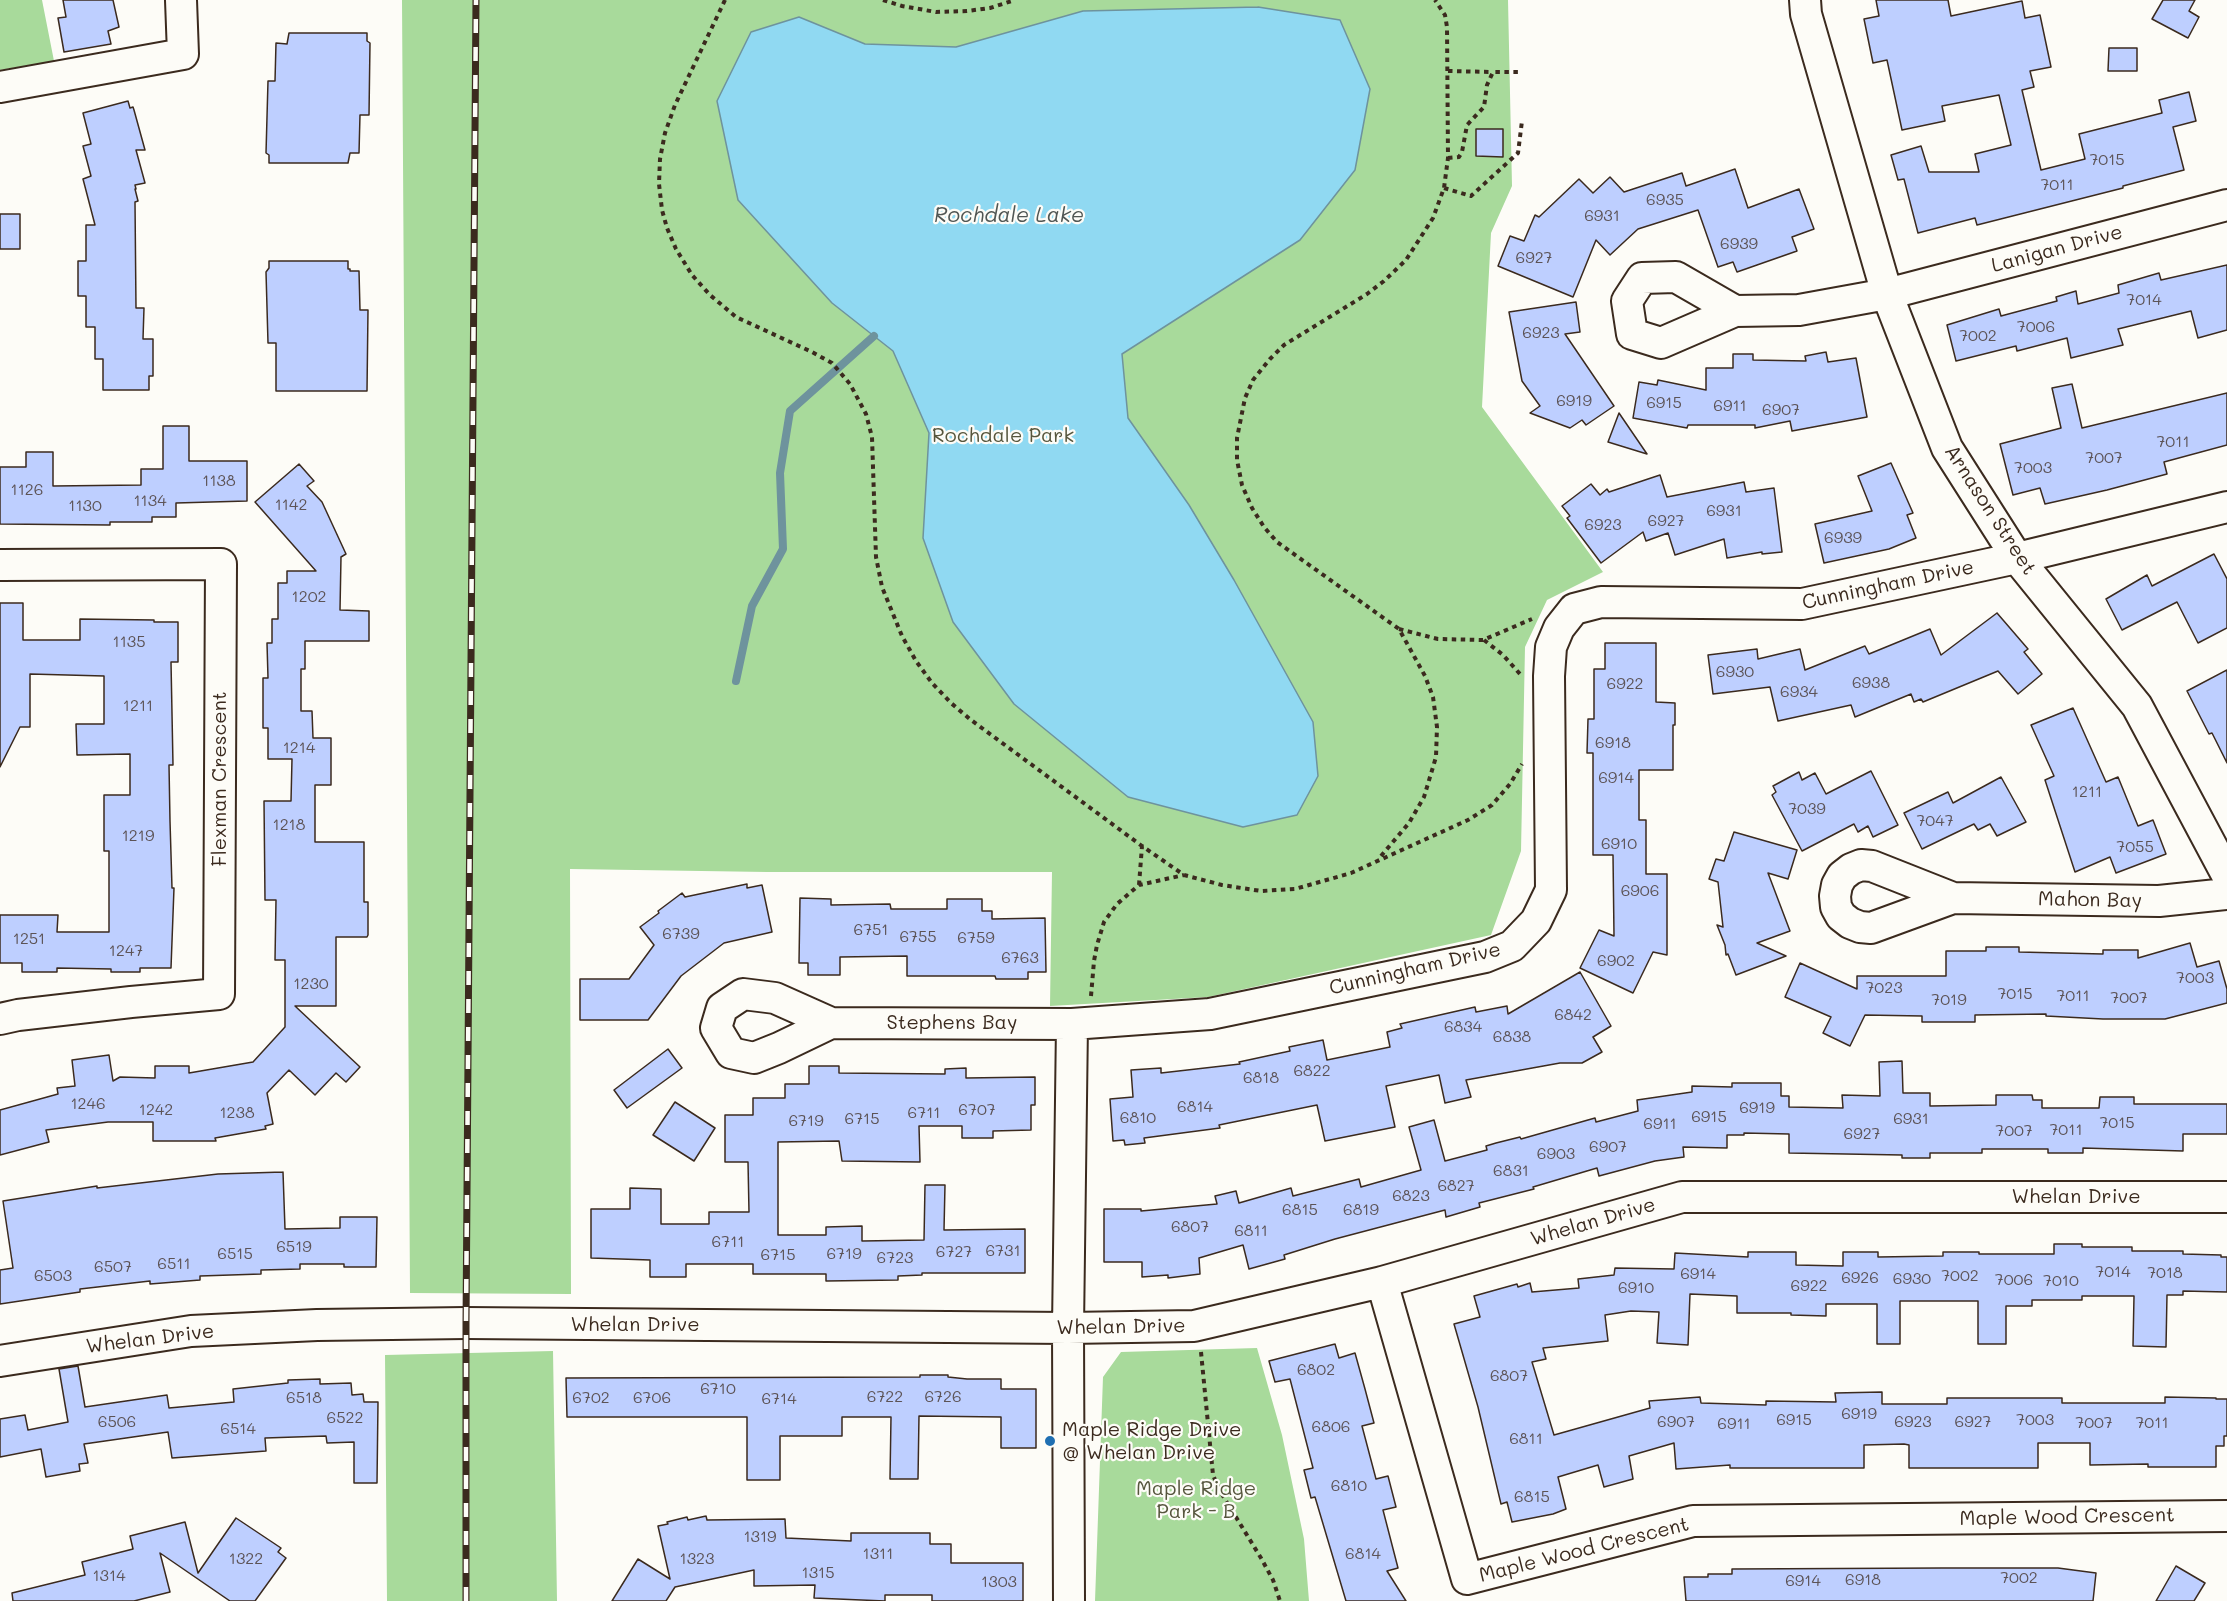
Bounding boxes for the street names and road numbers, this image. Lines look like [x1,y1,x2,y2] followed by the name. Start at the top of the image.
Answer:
[1989,220,2125,278] street label: Lanigan Drive
[1939,441,2041,579] street label: Arnason Street
[1800,555,1976,615] street label: Cunningham Drive
[208,691,232,867] street label: Flexman Crescent
[2038,887,2142,913] street label: Mahon Bay
[1327,938,1503,1000] street label: Cunningham Drive
[887,1011,1017,1035] street label: Stephens Bay
[2011,1185,2141,1209] street label: Whelan Drive
[1528,1193,1658,1251] street label: Whelan Drive
[570,1313,700,1337] street label: Whelan Drive
[1056,1314,1186,1340] street label: Whelan Drive
[84,1319,216,1359] street label: Whelan Drive
[1959,1503,2175,1531] street label: Maple Wood Crescent
[1477,1512,1691,1588] street label: Maple Wood Crescent

